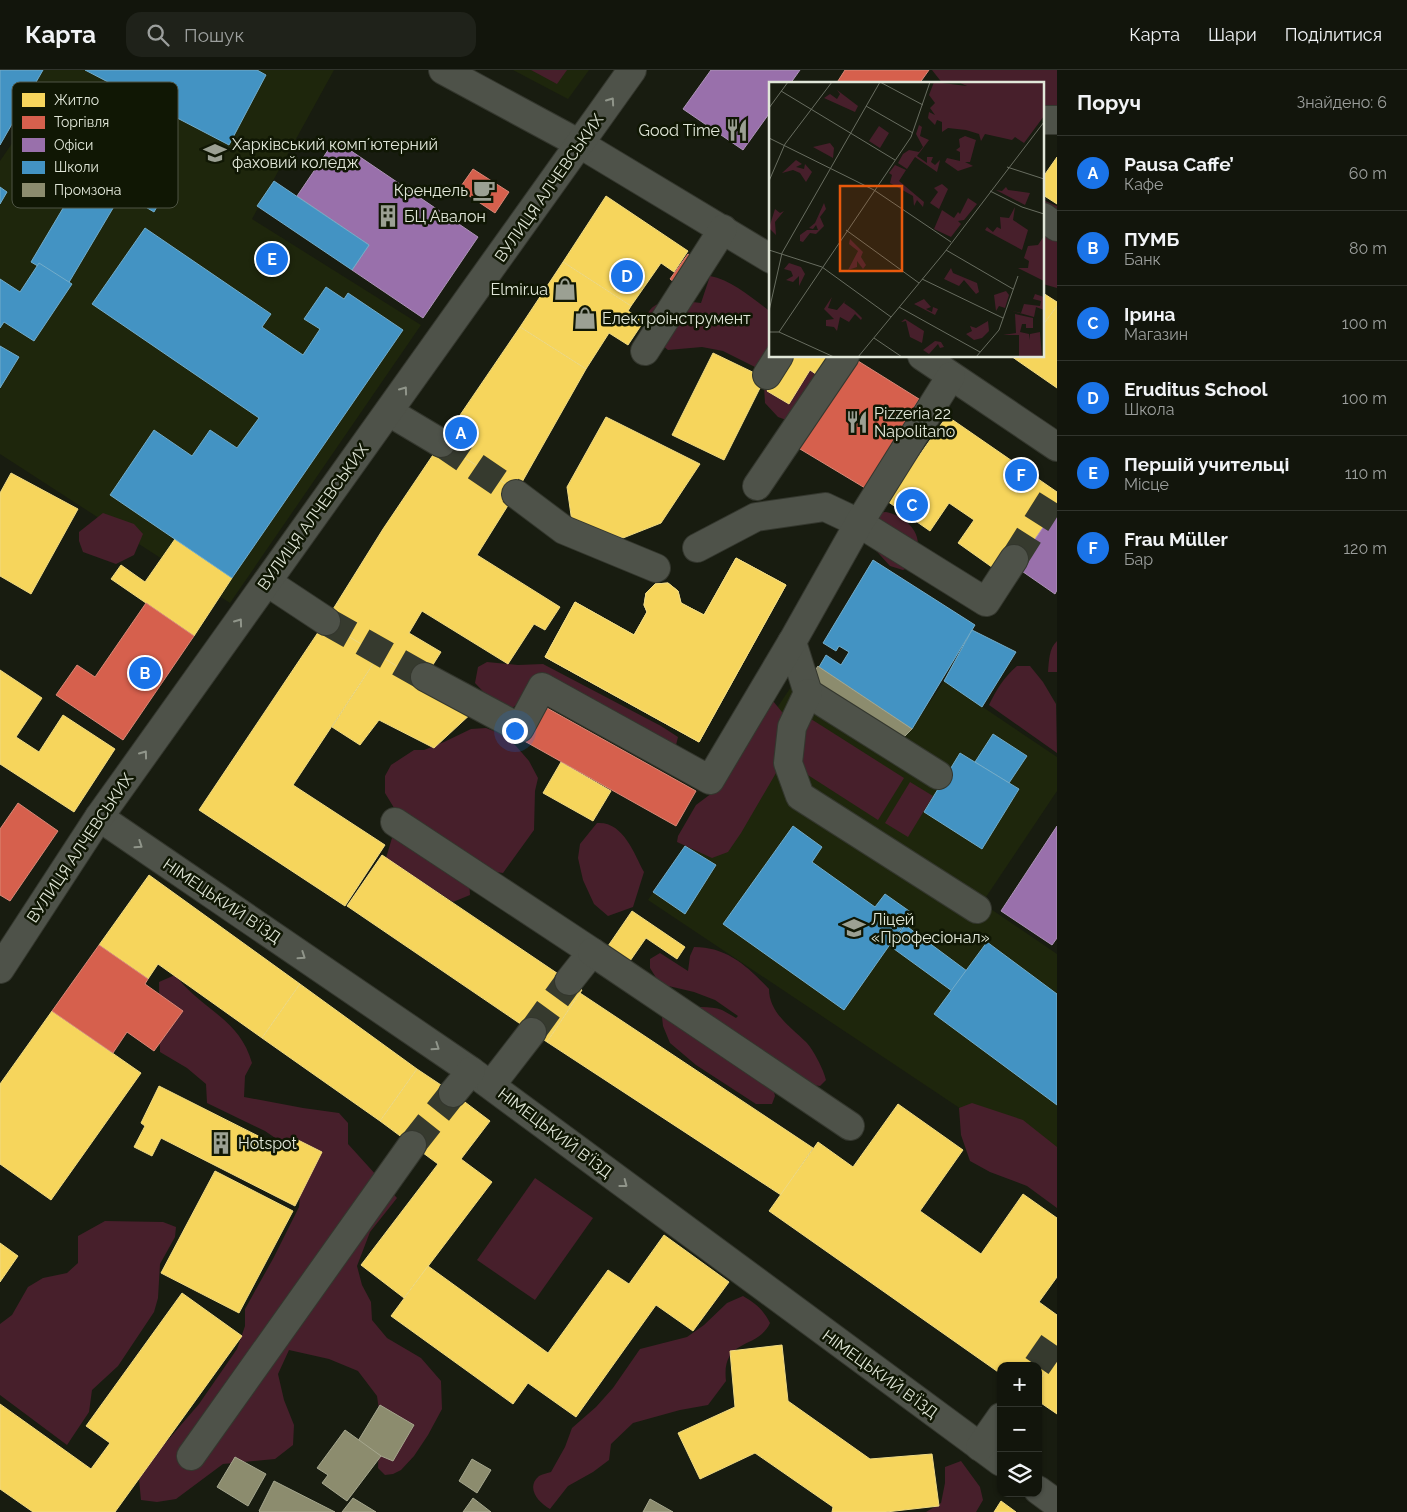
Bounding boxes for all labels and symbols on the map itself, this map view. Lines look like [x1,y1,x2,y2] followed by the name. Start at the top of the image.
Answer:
[12,82,178,208] legend
[769,82,1044,358] inset map
[54,92,99,108] text: Житло
[605,97,614,107] one-way arrow
[491,110,608,266] street label: ВУЛИЦЯ АЛЧЕВСЬКИХ
[54,114,109,130] text: Торгівля
[724,117,750,143] restaurant icon: Good Time
[639,121,720,140] place label: Good Time
[232,135,438,172] place label: Харківський компʼютерний фаховий коледж
[54,137,93,153] text: Офіси
[202,140,228,166] school or university icon: Харківський компʼютерний фаховий коледж
[54,159,99,175] text: Школи
[471,177,497,203] cafe icon: Крендель
[394,181,468,200] place label: Крендель
[54,182,121,198] text: Промзона
[375,203,401,229] building icon: БЦ Авалон
[404,207,486,226] place label: БЦ Авалон
[256,240,288,278] pin: E
[611,257,643,295] pin: D
[552,276,578,302] shop icon: Elmir.ua
[490,280,548,299] place label: Elmir.ua
[572,305,598,331] shop icon: Електроінструмент
[602,309,751,328] place label: Електроінструмент
[399,387,407,396] one-way arrow
[874,404,955,441] place label: Pizzeria 22 Napolitano
[844,409,870,435] restaurant icon: Pizzeria 22 Napolitano
[445,414,477,452] pin: A
[254,439,373,594] street label: ВУЛИЦЯ АЛЧЕВСЬКИХ
[1005,456,1037,494] pin: F
[896,486,928,524] pin: C
[233,618,242,627] one-way arrow
[129,654,161,692] pin: B
[502,718,528,744] your location
[138,750,147,760] one-way arrow
[23,769,138,926] street label: ВУЛИЦЯ АЛЧЕВСЬКИХ
[134,838,143,848] one-way arrow
[160,854,285,947] street label: НІМЕЦЬКИЙ В’ЇЗД
[871,910,990,947] place label: Ліцей «Професіонал»
[841,915,867,941] school or university icon: Ліцей «Професіонал»
[296,950,306,959] one-way arrow
[431,1041,440,1051] one-way arrow
[494,1083,616,1182] street label: НІМЕЦЬКИЙ В’ЇЗД
[208,1130,234,1156] building icon: Hotspot
[238,1134,297,1153] place label: Hotspot
[618,1179,627,1187] one-way arrow
[819,1325,942,1422] street label: НІМЕЦЬКИЙ В’ЇЗД

